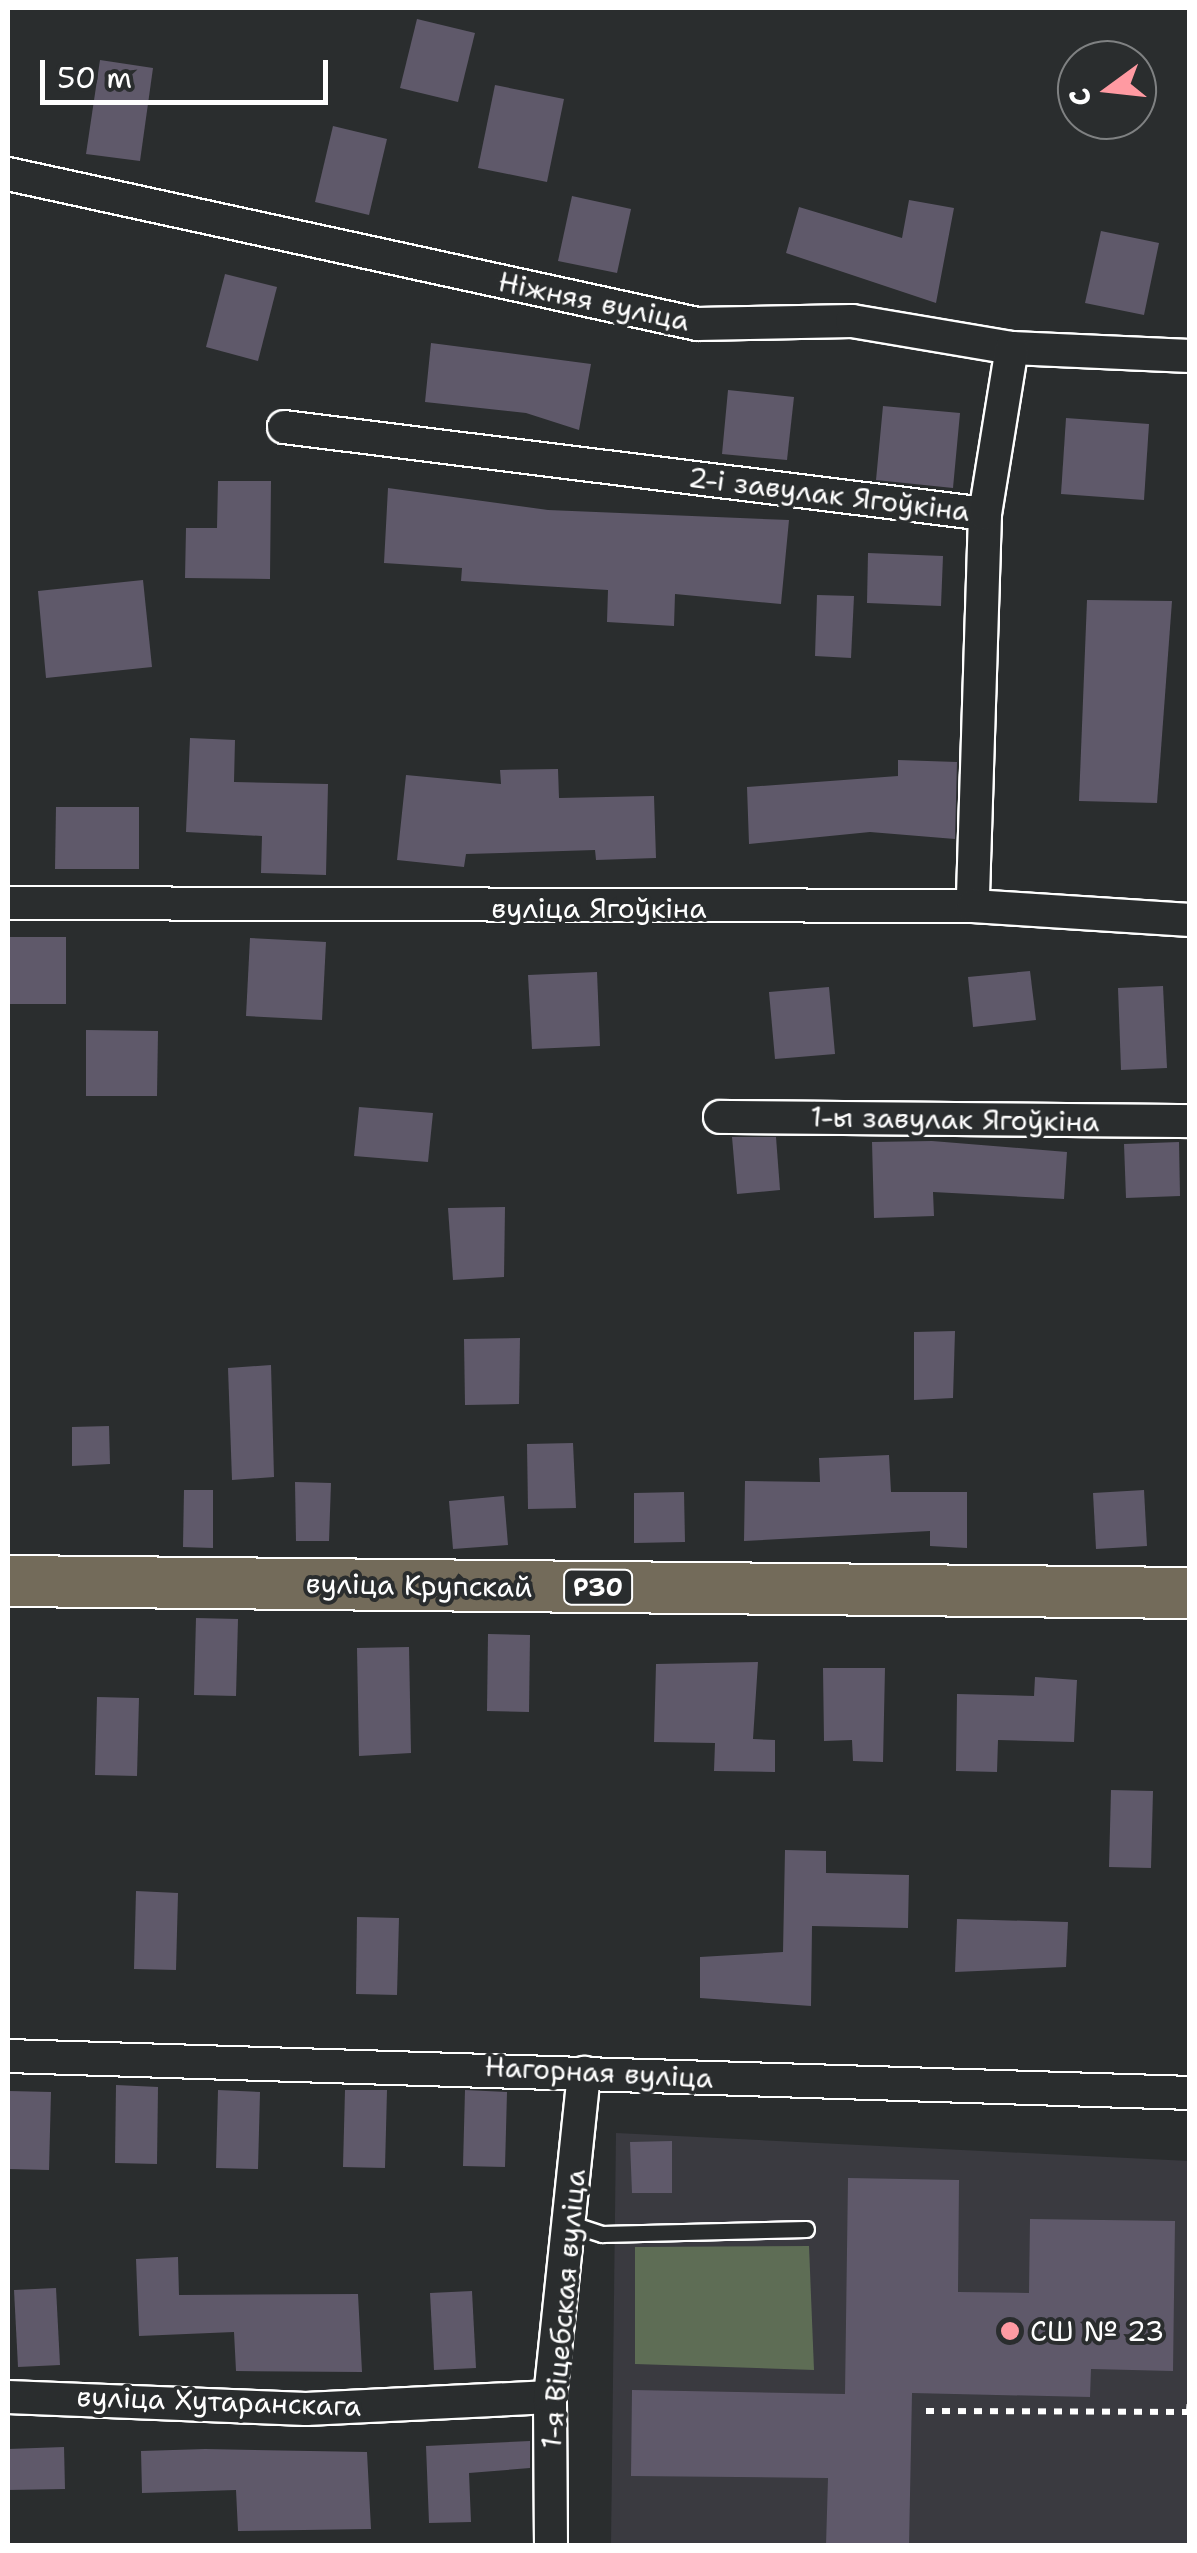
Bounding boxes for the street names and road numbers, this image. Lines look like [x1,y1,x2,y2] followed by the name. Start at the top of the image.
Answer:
[495,264,693,338] street label: Ніжняя вуліца
[686,460,972,528] street label: 2-і завулак Ягоўкіна
[491,891,707,925] street label: вуліца Ягоўкіна
[810,1100,1100,1138] street label: 1-ы завулак Ягоўкіна
[305,1566,533,1604] street label: вуліца Крупскай
[563,1567,633,1607] road number: Р30
[484,2049,714,2095] street label: Нагорная вуліца
[534,2168,592,2450] street label: 1-я Віцебская вуліца
[76,2379,362,2423] street label: вуліца Хутаранскага

